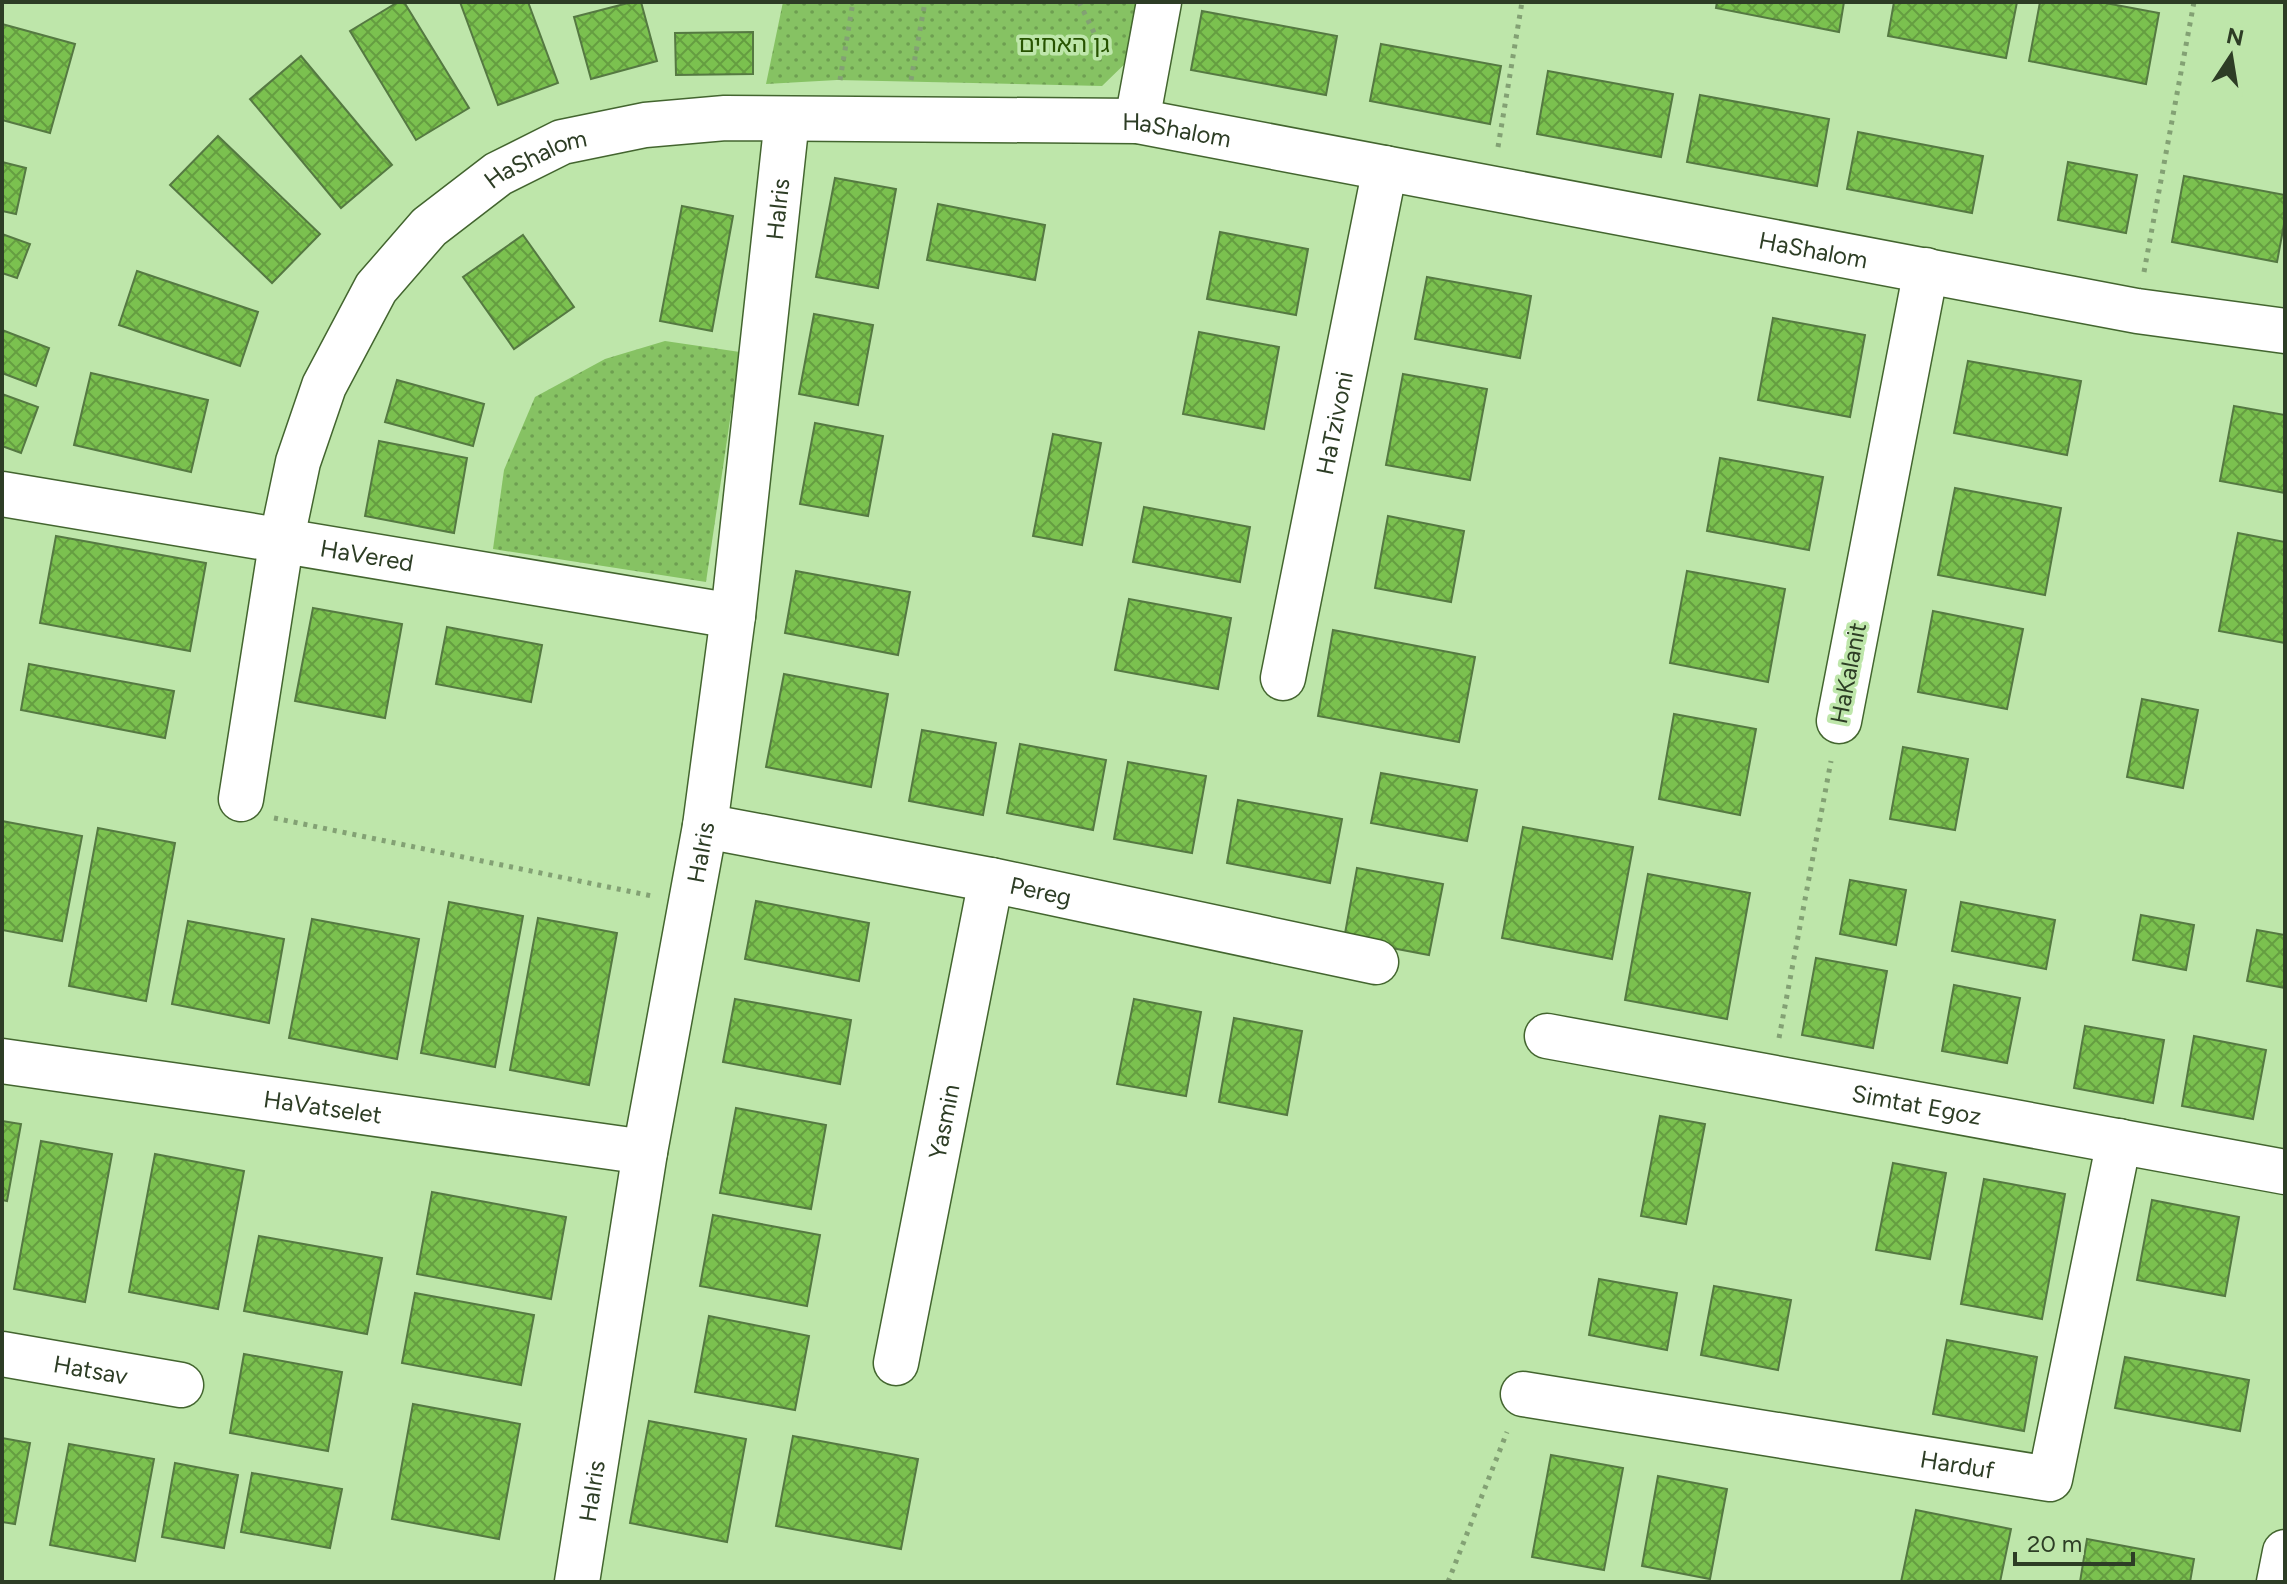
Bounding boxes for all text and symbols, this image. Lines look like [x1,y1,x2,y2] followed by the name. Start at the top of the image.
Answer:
[2191,16,2271,96] north arrow
[2224,22,2246,52] text: N
[1018,29,1110,58] park label: גן האחים
[1122,106,1234,153] street label: HaShalom
[478,123,589,194] street label: HaShalom
[759,177,795,241] street label: HaIris
[1756,225,1870,274] street label: HaShalom
[1309,369,1359,477] street label: HaTzivoni
[318,533,416,577] street label: HaVered
[1824,620,1872,726] street label: HaKalanit
[680,819,720,885] street label: HaIris
[1007,870,1074,911] street label: Pereg
[1850,1078,1984,1130] street label: Simtat Egoz
[922,1082,965,1162] street label: Yasmin
[262,1084,384,1129] street label: HaVatselet
[51,1349,131,1390] street label: Hatsav
[1918,1444,1997,1484] street label: Harduf
[572,1458,611,1524] street label: HaIris
[2015,1516,2133,1566] scale bar
[2027,1529,2082,1558] text: 20 m

